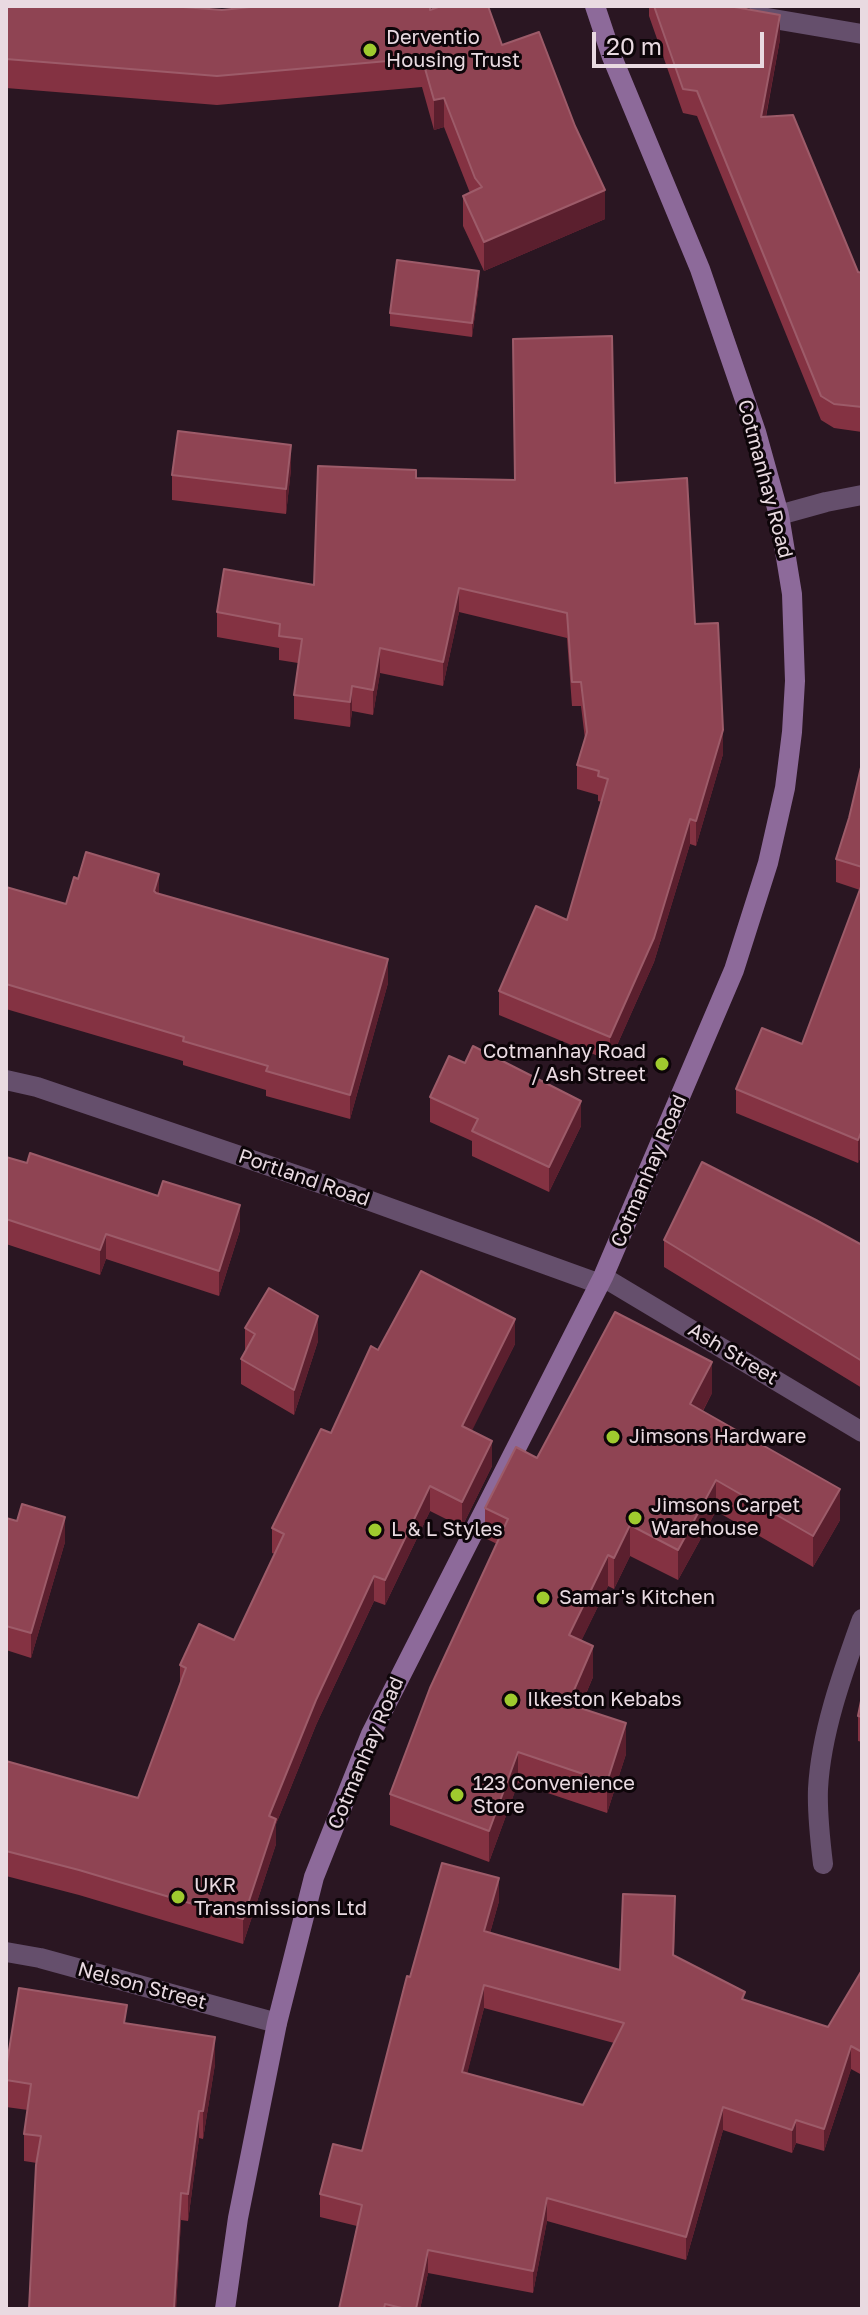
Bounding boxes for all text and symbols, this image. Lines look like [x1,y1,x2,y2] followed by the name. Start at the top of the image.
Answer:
[596,16,768,66] scale bar
[386,26,520,73] place label: Derventio Housing Trust
[606,31,662,60] text: 20 m
[361,41,379,59] marker: Derventio Housing Trust
[732,397,798,561] street label: Cotmanhay Road
[483,1040,646,1087] place label: Cotmanhay Road / Ash Street
[653,1055,671,1073] marker: Cotmanhay Road / Ash Street
[606,1091,692,1251] street label: Cotmanhay Road
[235,1144,373,1212] street label: Portland Road
[684,1318,782,1390] street label: Ash Street
[629,1425,806,1449] place label: Jimsons Hardware
[604,1428,622,1446] marker: Jimsons Hardware
[651,1494,800,1541] place label: Jimsons Carpet Warehouse
[626,1509,644,1527] marker: Jimsons Carpet Warehouse
[391,1518,503,1542] place label: L & L Styles
[366,1521,384,1539] marker: L & L Styles
[559,1586,715,1610] place label: Samar's Kitchen
[534,1589,552,1607] marker: Samar's Kitchen
[323,1673,409,1833] street label: Cotmanhay Road
[527,1688,682,1712] place label: Ilkeston Kebabs
[502,1691,520,1709] marker: Ilkeston Kebabs
[473,1772,635,1819] place label: 123 Convenience Store
[448,1786,466,1804] marker: 123 Convenience Store
[194,1874,367,1921] place label: UKR Transmissions Ltd
[169,1888,187,1906] marker: UKR Transmissions Ltd
[75,1957,209,2015] street label: Nelson Street

